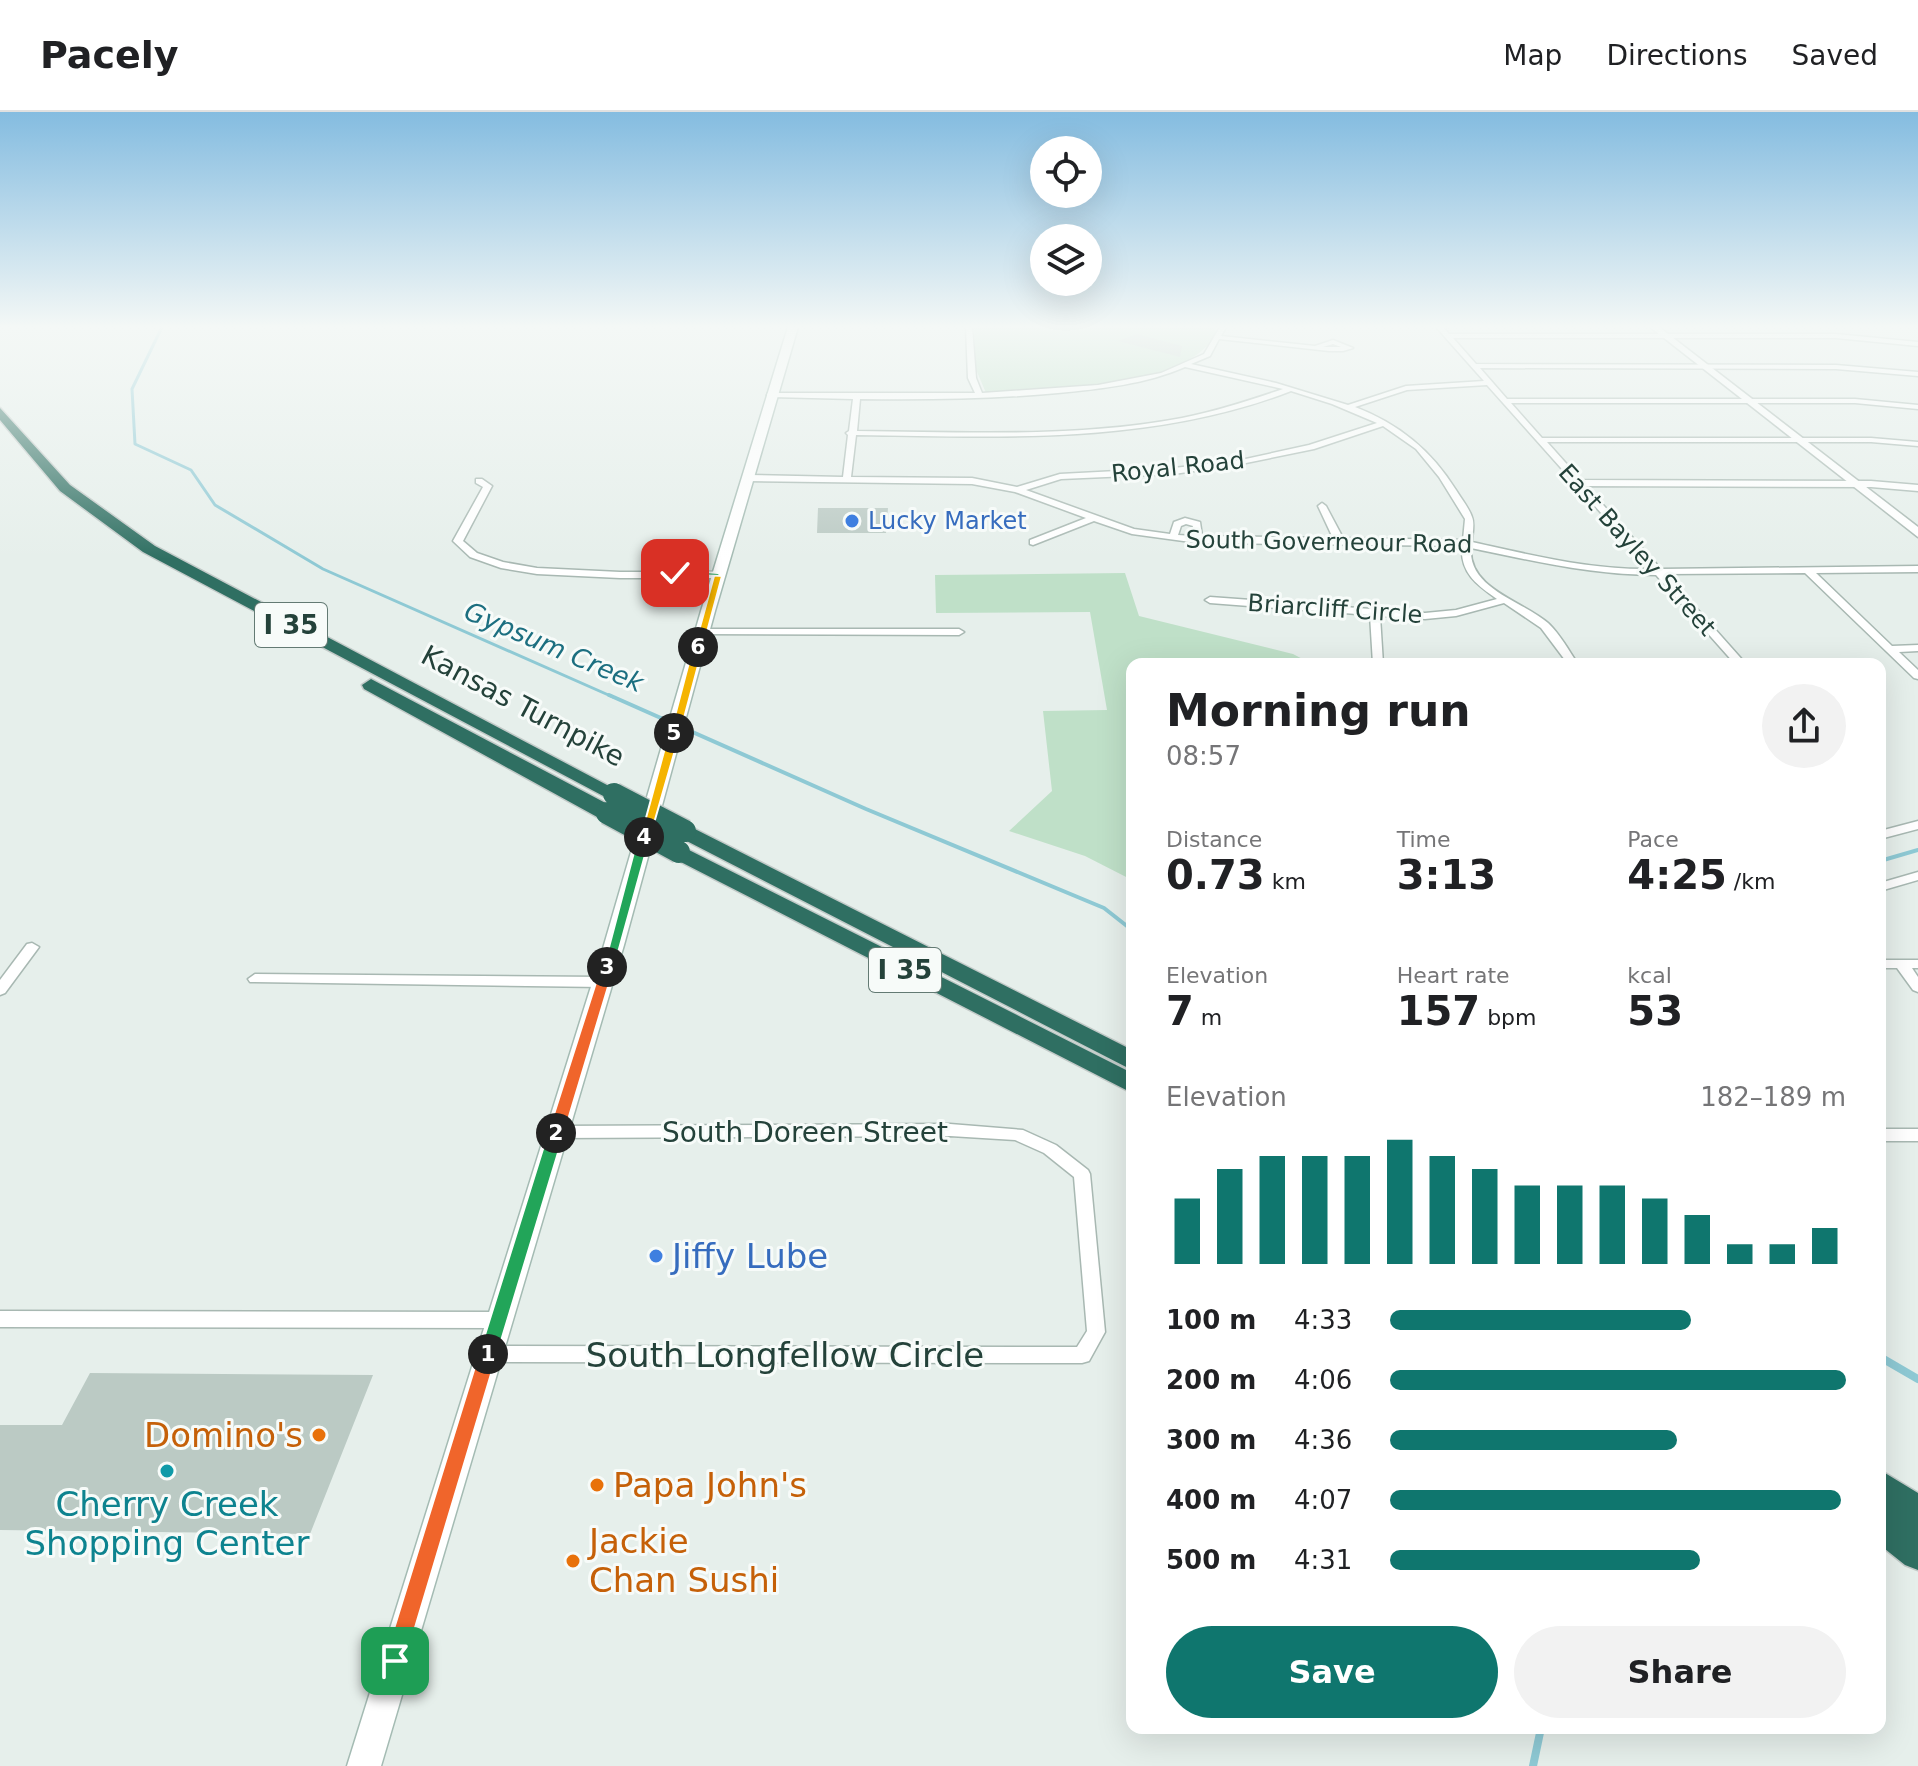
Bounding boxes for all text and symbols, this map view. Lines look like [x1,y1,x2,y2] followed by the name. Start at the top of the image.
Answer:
[40,33,179,77] text: Pacely
[1503,39,1562,72] text: Map
[1606,39,1747,72] text: Directions
[1791,39,1878,72] text: Saved
[1030,136,1102,296] map controls
[1030,136,1102,208] button: locate
[1030,224,1102,296] button: layers
[1110,446,1246,488] street label: Royal Road
[1553,459,1721,641] street label: East Bayley Street
[868,507,1027,535] place label: Lucky Market
[843,512,861,530] marker: Lucky Market
[1185,526,1473,558] street label: South Governeour Road
[641,539,709,607] pin
[653,551,697,595] icon: check
[1247,589,1423,629] street label: Briarcliff Circle
[460,596,649,699] water label: Gypsum Creek
[255,603,327,647] road number: I 35
[678,627,718,667] pin: 6
[690,634,706,659] text: 6
[416,639,630,773] street label: Kansas Turnpike
[1762,684,1846,768] button: share
[1166,685,1471,736] text: Morning run
[654,713,694,753] pin: 5
[666,720,682,745] text: 5
[1166,741,1241,771] text: 08:57
[624,817,664,857] pin: 4
[636,824,652,849] text: 4
[1166,827,1262,852] text: Distance
[1397,827,1451,852] text: Time
[1627,827,1679,852] text: Pace
[1166,852,1265,898] text: 0.73
[1397,852,1496,898] text: 3:13
[1627,852,1727,898] text: 4:25
[1265,869,1306,894] text: km
[1727,869,1775,894] text: /km
[587,947,627,987] pin: 3
[869,948,941,992] road number: I 35
[599,954,615,979] text: 3
[1166,963,1268,988] text: Elevation
[1397,963,1510,988] text: Heart rate
[1627,963,1672,988] text: kcal
[1166,988,1194,1034] text: 7
[1397,988,1480,1034] text: 157
[1627,988,1683,1034] text: 53
[1194,1005,1222,1030] text: m
[1480,1005,1537,1030] text: bpm
[1166,1082,1287,1112] text: Elevation
[1700,1082,1846,1112] text: 182–189 m
[536,1113,576,1153] pin: 2
[662,1116,948,1149] street label: South Doreen Street
[548,1120,564,1145] text: 2
[670,1236,828,1276] place label: Jiffy Lube
[647,1247,665,1265] marker: Jiffy Lube
[1166,1305,1256,1335] text: 100 m
[1294,1305,1352,1335] text: 4:33
[468,1334,508,1374] pin: 1
[586,1335,984,1375] street label: South Longfellow Circle
[480,1341,496,1366] text: 1
[1166,1365,1256,1395] text: 200 m
[1294,1365,1352,1395] text: 4:06
[144,1415,303,1455] place label: Domino's
[1166,1425,1256,1455] text: 300 m
[1294,1425,1352,1455] text: 4:36
[310,1426,328,1444] marker: Domino's
[158,1462,176,1480] marker: Cherry Creek Shopping Center
[613,1465,807,1505] place label: Papa John's
[588,1476,606,1494] marker: Papa John's
[25,1484,309,1563] place label: Cherry Creek Shopping Center
[1166,1485,1256,1515] text: 400 m
[1294,1485,1352,1515] text: 4:07
[587,1521,779,1600] place label: Jackie Chan Sushi
[1166,1545,1256,1575] text: 500 m
[1294,1545,1352,1575] text: 4:31
[564,1552,582,1570] marker: Jackie Chan Sushi
[1166,1626,1498,1718] button: Save
[1514,1626,1846,1718] button: Share
[361,1627,429,1695] pin
[373,1639,417,1683] icon: arrive

